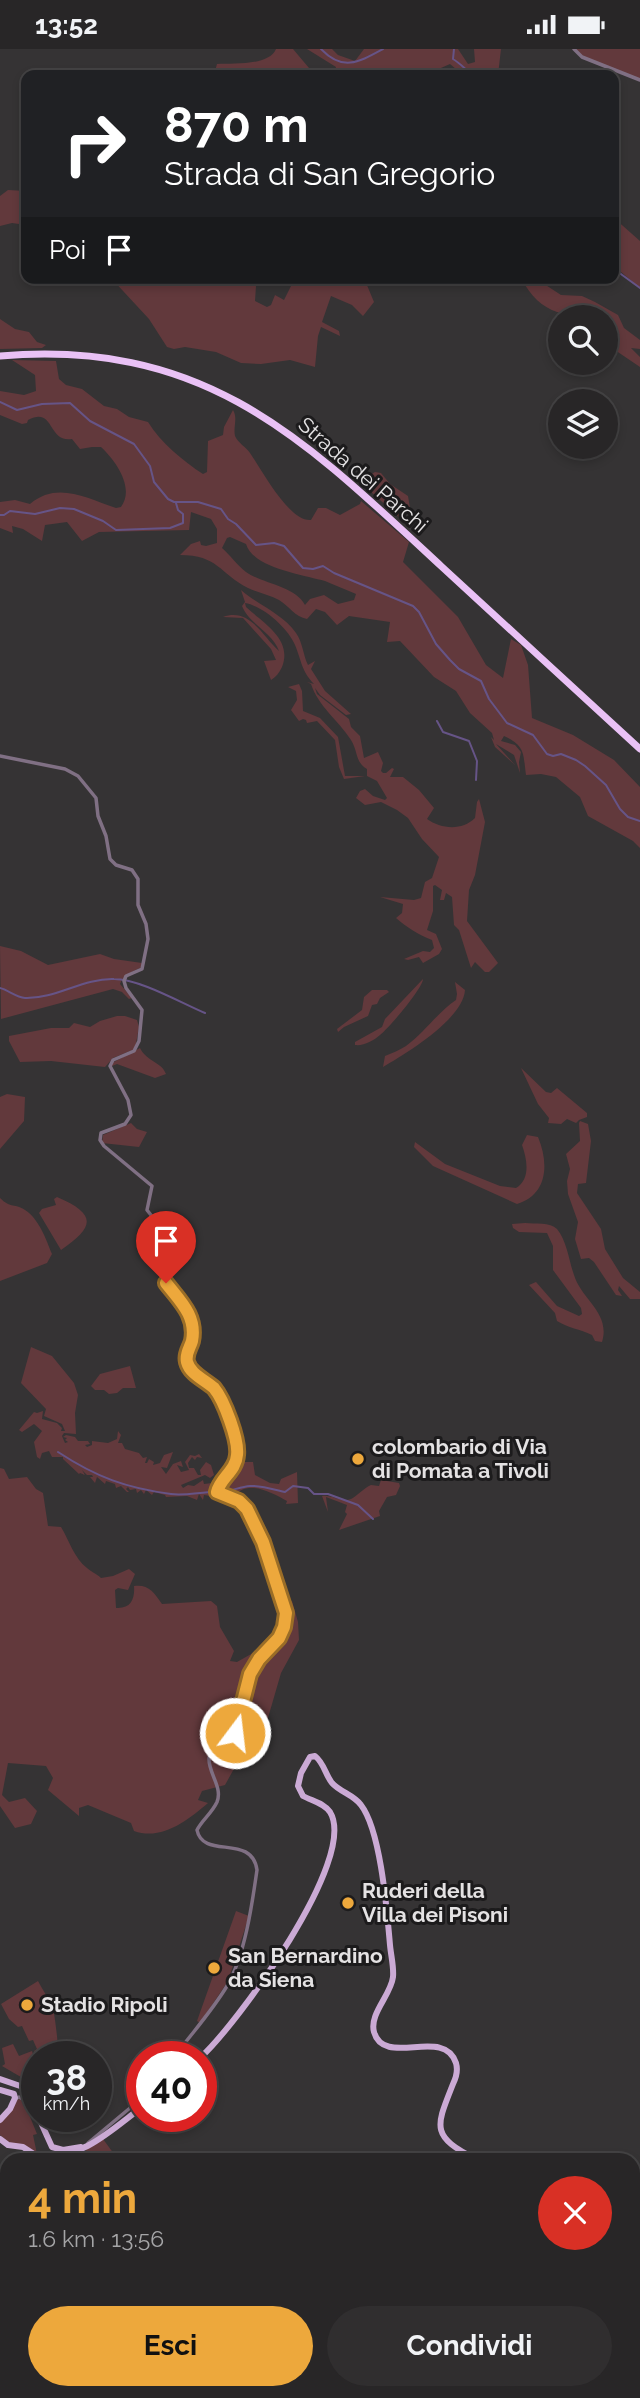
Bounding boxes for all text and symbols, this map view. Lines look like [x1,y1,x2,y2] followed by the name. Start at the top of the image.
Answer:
[35,10,98,40] text: 13:52
[164,96,309,153] text: 870 m
[49,98,140,189] icon: right
[164,155,495,192] text: Strada di San Gregorio
[100,231,138,269] icon: arrive
[49,235,86,265] text: Poi
[548,305,618,459] map controls
[548,305,618,375] button: search
[548,389,618,459] button: layers
[293,412,433,538] street label: Strada dei Parchi
[136,1211,196,1283] pin
[147,1222,185,1260] icon: arrive
[372,1434,549,1483] place label: colombario di Via di Pomata a Tivoli
[350,1451,366,1467] marker: colombario di Via di Pomata a Tivoli
[198,1696,272,1770] position arrow
[362,1878,508,1927] place label: Ruderi della Villa dei Pisoni
[340,1895,356,1911] marker: Ruderi della Villa dei Pisoni
[228,1943,383,1992] place label: San Bernardino da Siena
[206,1960,222,1976] marker: San Bernardino da Siena
[41,1992,168,2017] place label: Stadio Ripoli
[19,1997,35,2013] marker: Stadio Ripoli
[126,2041,217,2132] speed limit sign: 40
[46,2057,87,2098] text: 38
[43,2093,90,2114] text: km/h
[28,2174,137,2223] text: 4 min
[538,2176,612,2250] button: close
[28,2225,164,2252] text: 1.6 km · 13:56
[28,2306,313,2386] button: Esci
[327,2306,612,2386] button: Condividi

